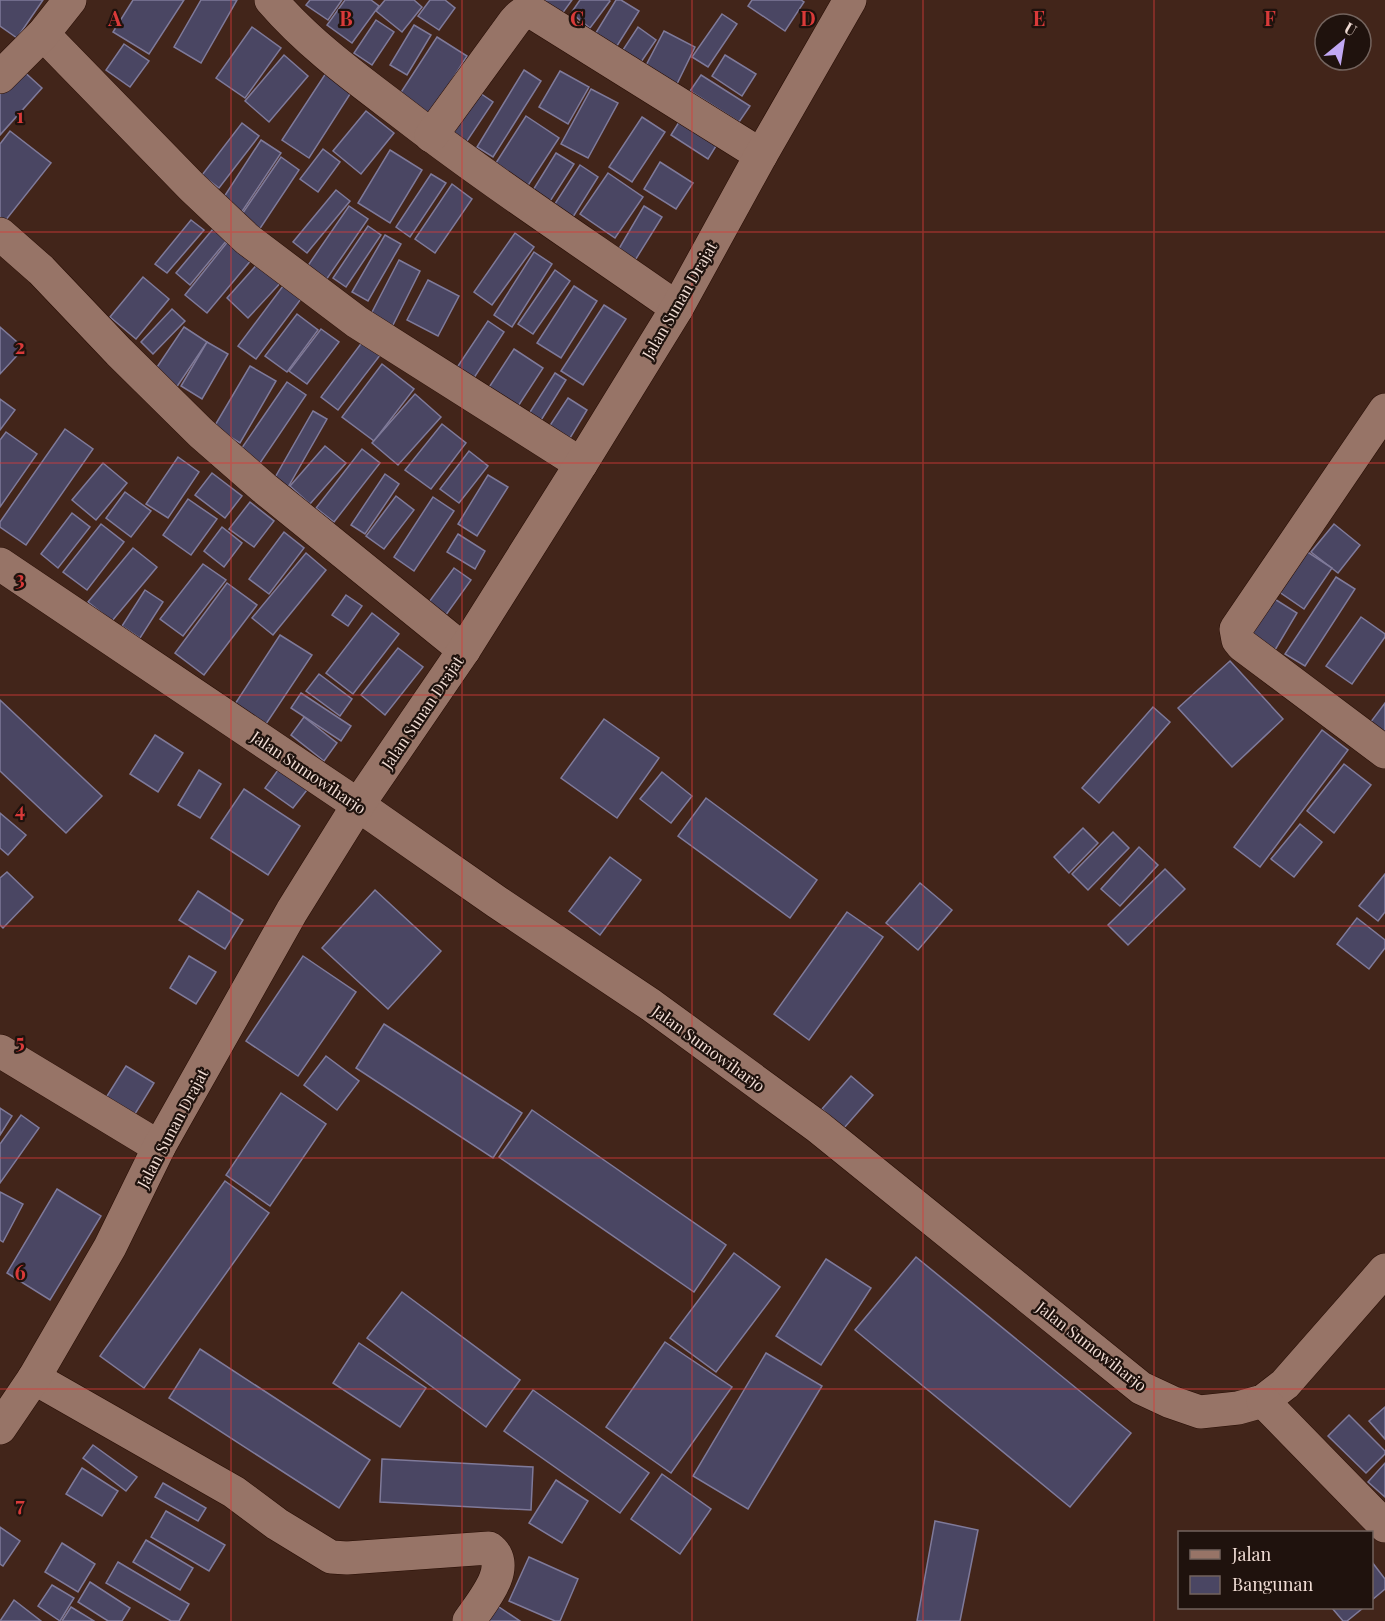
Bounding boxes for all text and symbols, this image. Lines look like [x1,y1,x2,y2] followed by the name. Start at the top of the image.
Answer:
[107,4,122,31] text: A
[339,4,353,31] text: B
[570,4,584,31] text: C
[800,4,816,31] text: D
[1033,4,1045,31] text: E
[1264,4,1276,31] text: F
[1313,12,1373,72] north arrow
[1341,17,1361,40] text: U
[16,101,24,128] text: 1
[636,237,721,363] street label: Jalan Sunan Drajat
[15,332,25,359] text: 2
[15,564,25,591] text: 3
[376,651,468,774] street label: Jalan Sunan Drajat
[247,725,371,818] street label: Jalan Sumowiharjo
[15,795,25,822] text: 4
[648,999,770,1096] street label: Jalan Sumowiharjo
[15,1027,25,1054] text: 5
[131,1064,213,1192] street label: Jalan Sunan Drajat
[14,1258,26,1285] text: 6
[1032,1296,1152,1396] street label: Jalan Sumowiharjo
[15,1490,25,1517] text: 7
[1178,1531,1373,1609] legend
[1231,1542,1272,1566] text: Jalan
[1232,1572,1313,1596] text: Bangunan

